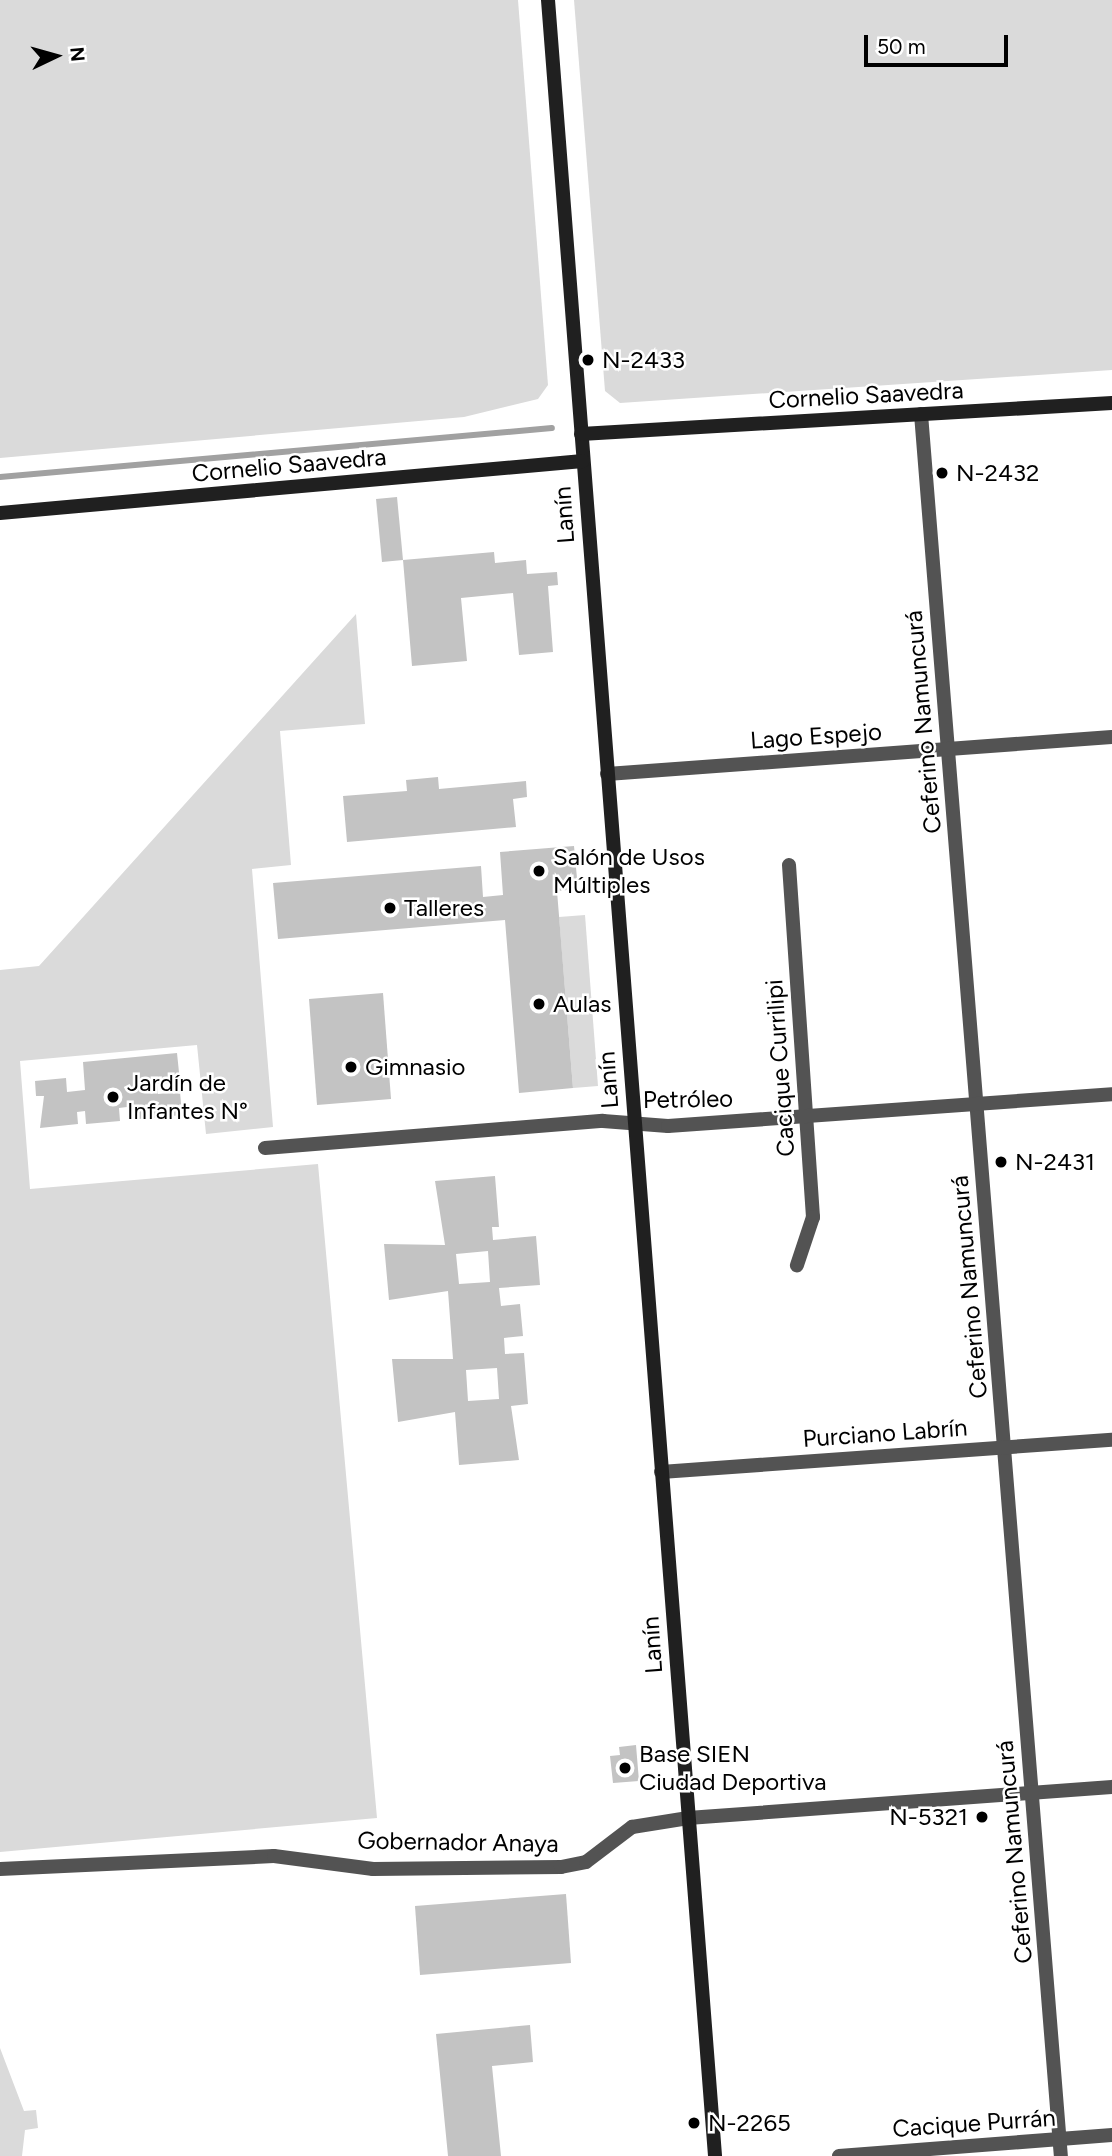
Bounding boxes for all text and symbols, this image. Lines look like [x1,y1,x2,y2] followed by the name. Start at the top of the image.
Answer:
[21,21,91,91] north arrow
[867,21,1010,65] scale bar
[877,34,926,59] text: 50 m
[65,46,90,62] text: N
[602,346,685,374] place label: N-2433
[580,352,596,368] marker: N-2433
[768,376,964,414] street label: Cornelio Saavedra
[190,442,388,488] street label: Cornelio Saavedra
[956,459,1039,487] place label: N-2432
[934,465,950,481] marker: N-2432
[548,486,580,544] street label: Lanín
[899,609,947,835] street label: Ceferino Namuncurá
[749,717,883,755] street label: Lago Espejo
[553,843,705,899] place label: Salón de Usos Múltiples
[531,863,547,879] marker: Salón de Usos Múltiples
[404,894,484,922] place label: Talleres
[382,900,398,916] marker: Talleres
[759,978,801,1158] street label: Cacique Currilipi
[553,990,611,1018] place label: Aulas
[531,996,547,1012] marker: Aulas
[592,1051,624,1109] street label: Lanín
[365,1053,466,1081] place label: Gimnasio
[343,1059,359,1075] marker: Gimnasio
[127,1069,248,1125] place label: Jardín de Infantes N°
[643,1084,733,1114] street label: Petróleo
[105,1089,121,1105] marker: Jardín de Infantes N°
[1015,1148,1095,1176] place label: N-2431
[993,1154,1009,1170] marker: N-2431
[945,1174,993,1400] street label: Ceferino Namuncurá
[802,1413,968,1453] street label: Purciano Labrín
[636,1616,668,1674] street label: Lanín
[990,1739,1038,1965] street label: Ceferino Namuncurá
[639,1740,826,1796] place label: Base SIEN Ciudad Deportiva
[617,1760,633,1776] marker: Base SIEN Ciudad Deportiva
[889,1803,968,1831] place label: N-5321
[974,1809,990,1825] marker: N-5321
[357,1826,559,1858] street label: Gobernador Anaya
[891,2103,1057,2143] street label: Cacique Purrán
[708,2109,791,2137] place label: N-2265
[686,2115,702,2131] marker: N-2265

